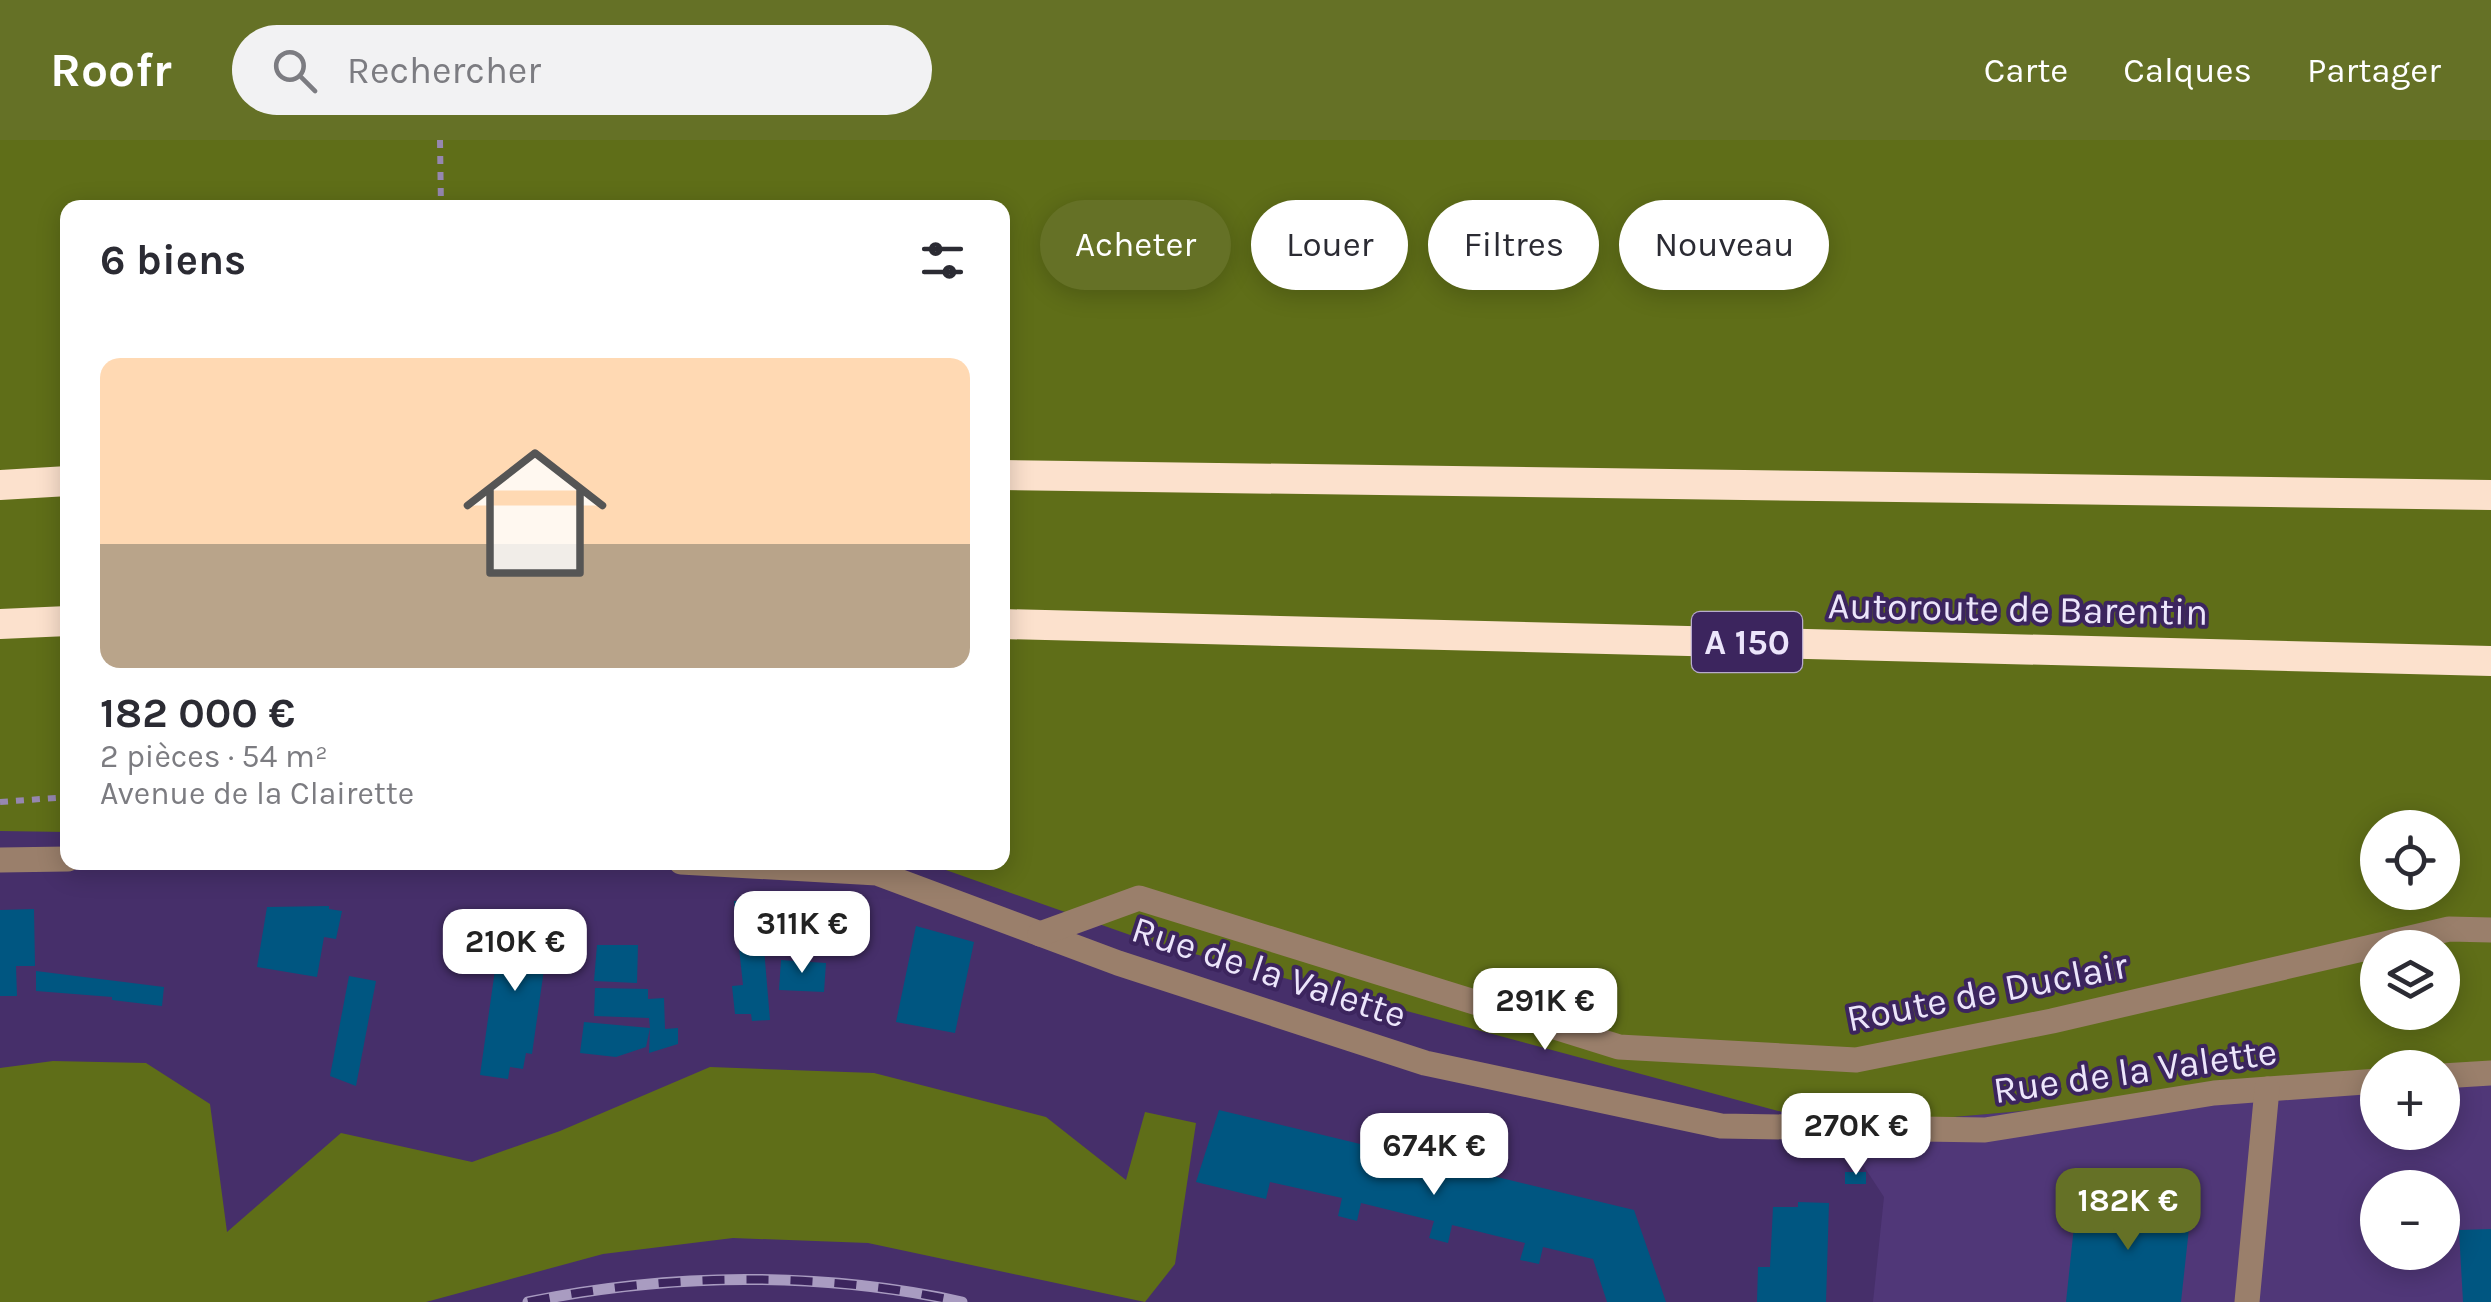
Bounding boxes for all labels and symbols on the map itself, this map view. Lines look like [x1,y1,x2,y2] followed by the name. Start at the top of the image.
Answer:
[1827,583,2209,635] street label: Autoroute de Barentin
[1692,612,1802,672] road number: A 150
[721,891,883,976] pin: 311K €
[1126,906,1412,1038] street label: Rue de la Valette
[434,909,596,994] pin: 210K €
[1843,943,2132,1041] street label: Route de Duclair
[1464,968,1626,1053] pin: 291K €
[1990,1029,2280,1113] street label: Rue de la Valette
[1775,1093,1937,1178] pin: 270K €
[1353,1113,1515,1198] pin: 674K €
[2047,1168,2209,1253] pin: 182K €

